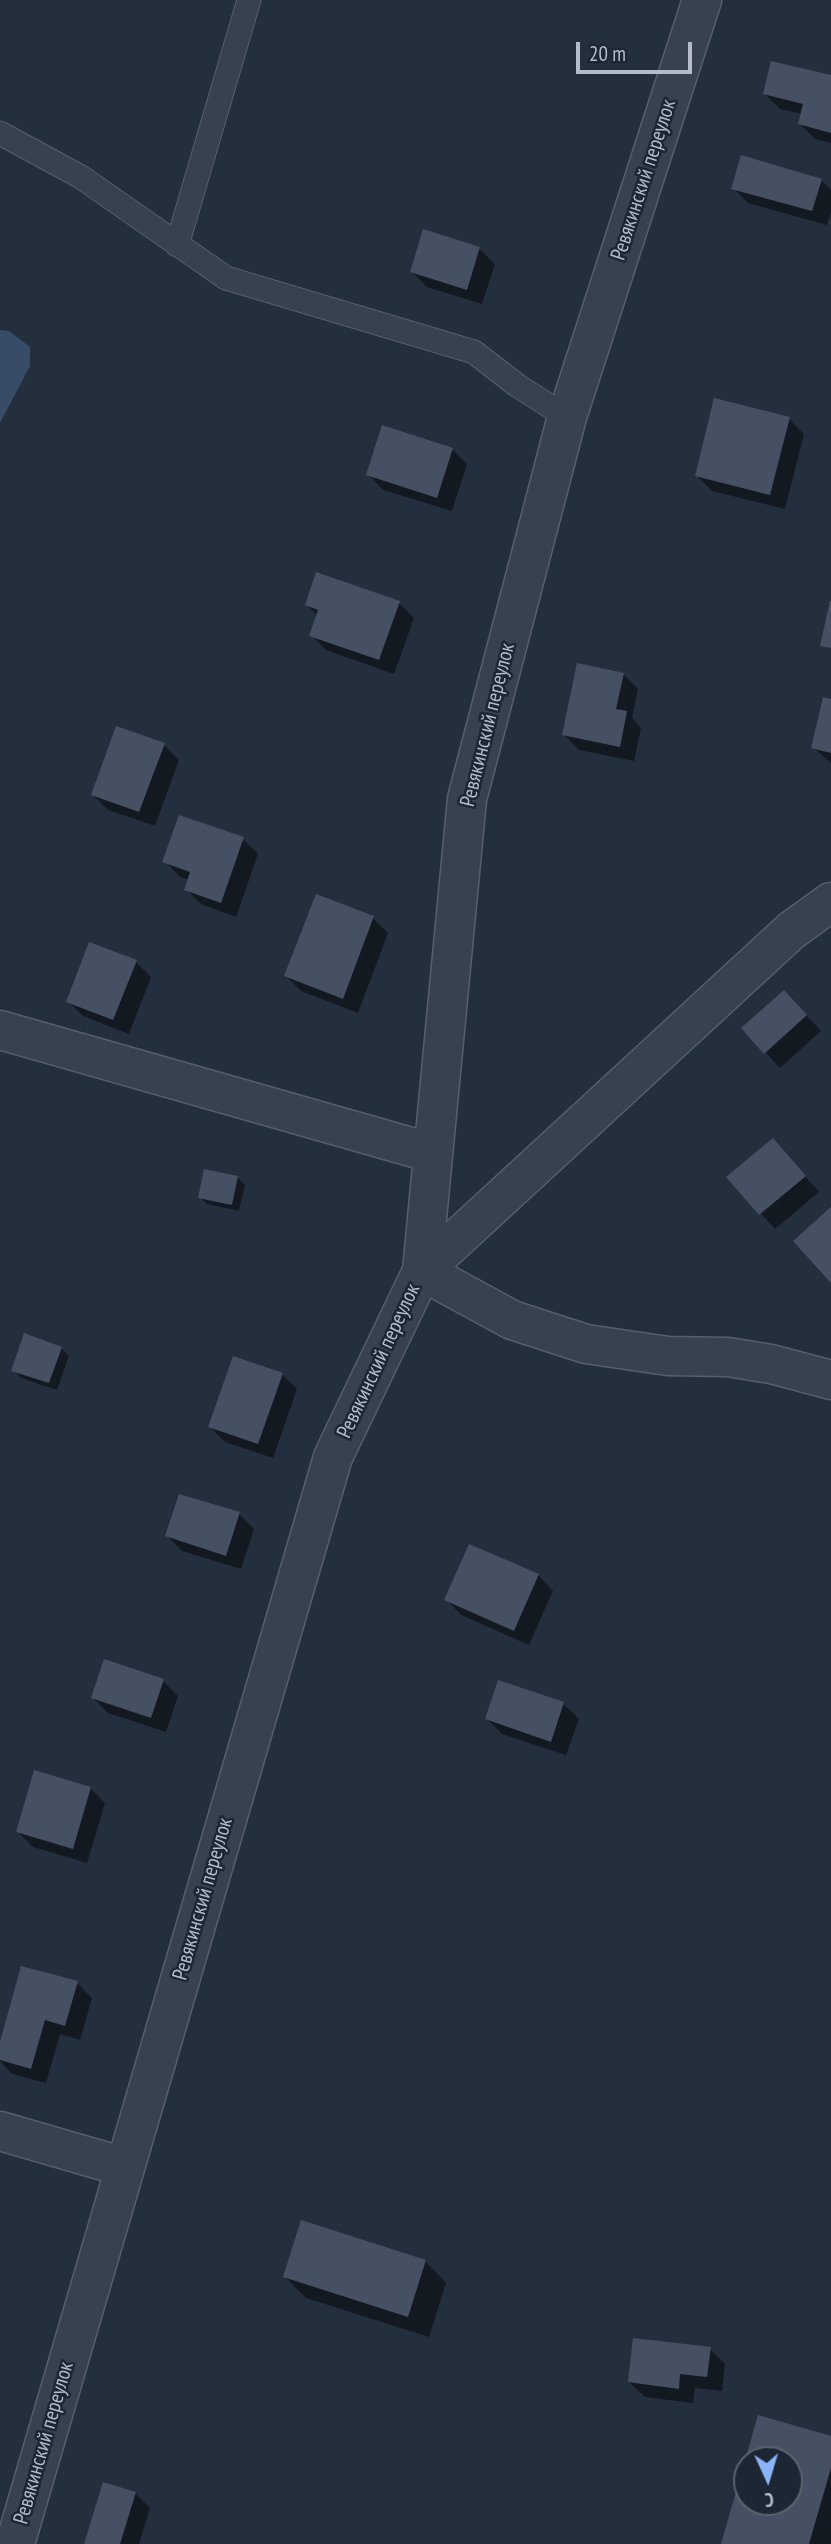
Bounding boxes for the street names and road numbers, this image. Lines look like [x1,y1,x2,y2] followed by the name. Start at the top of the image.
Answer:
[606,96,682,264] street label: Ревякинский переулок
[455,641,521,809] street label: Ревякинский переулок
[332,1280,426,1442] street label: Ревякинский переулок
[168,1815,238,1983] street label: Ревякинский переулок
[9,2359,79,2527] street label: Ревякинский переулок

